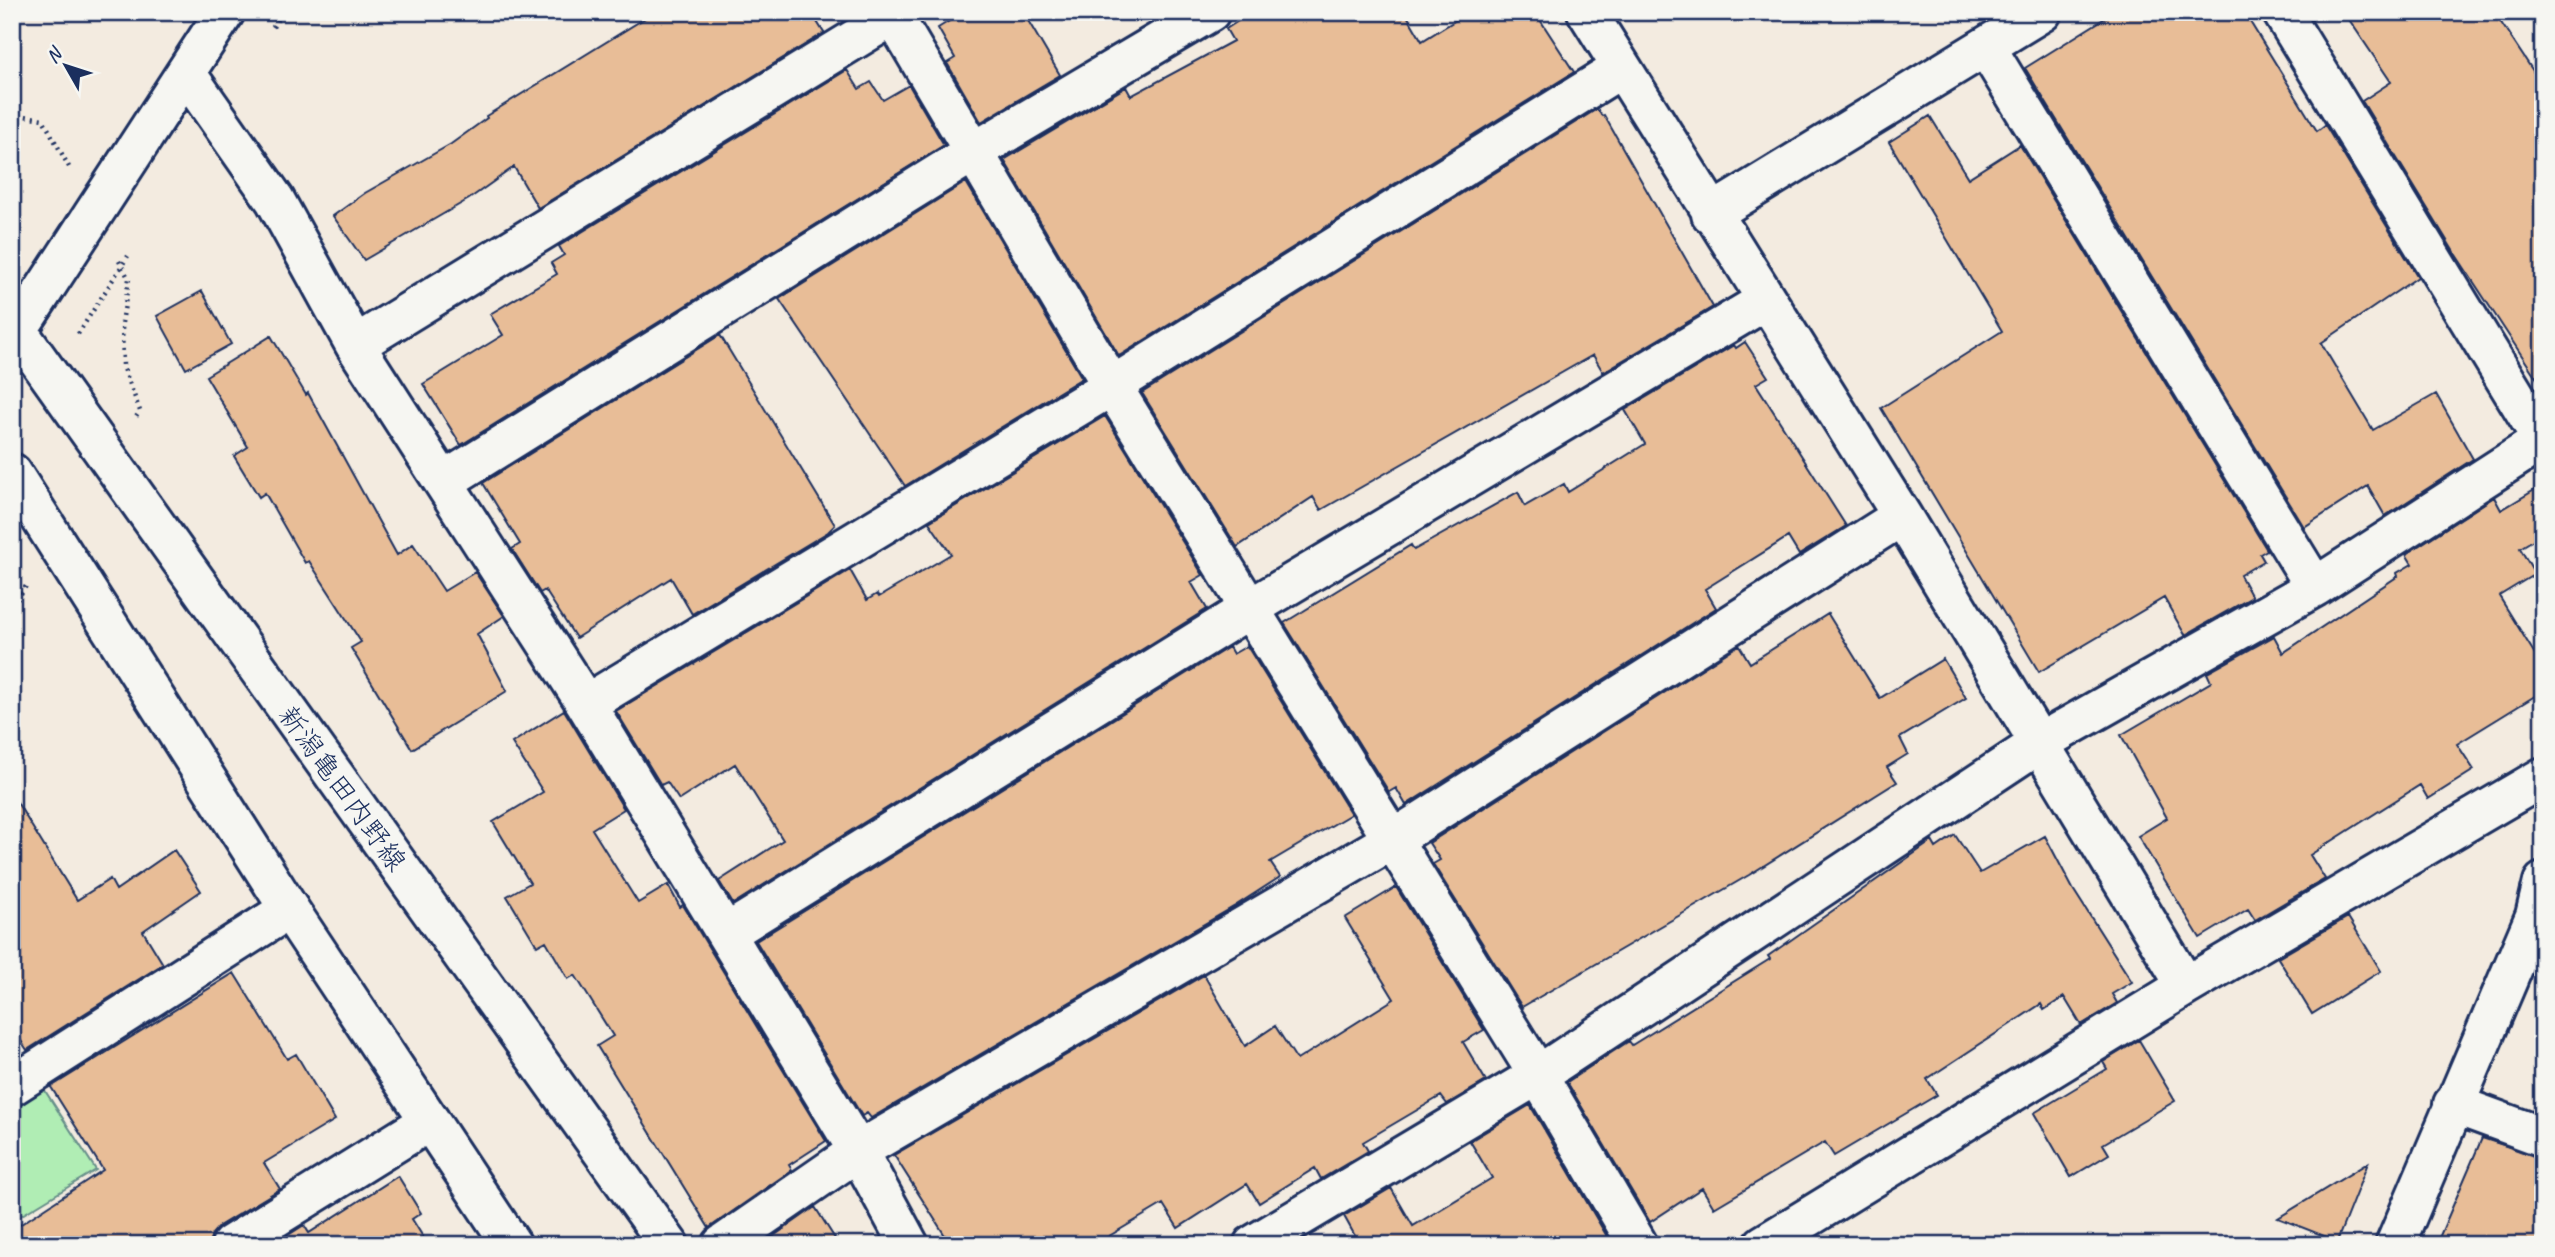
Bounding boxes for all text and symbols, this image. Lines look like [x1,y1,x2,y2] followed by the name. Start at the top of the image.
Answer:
[32,32,102,102] north arrow
[41,41,69,68] text: N
[271,699,414,878] street label: 新潟亀田内野線

